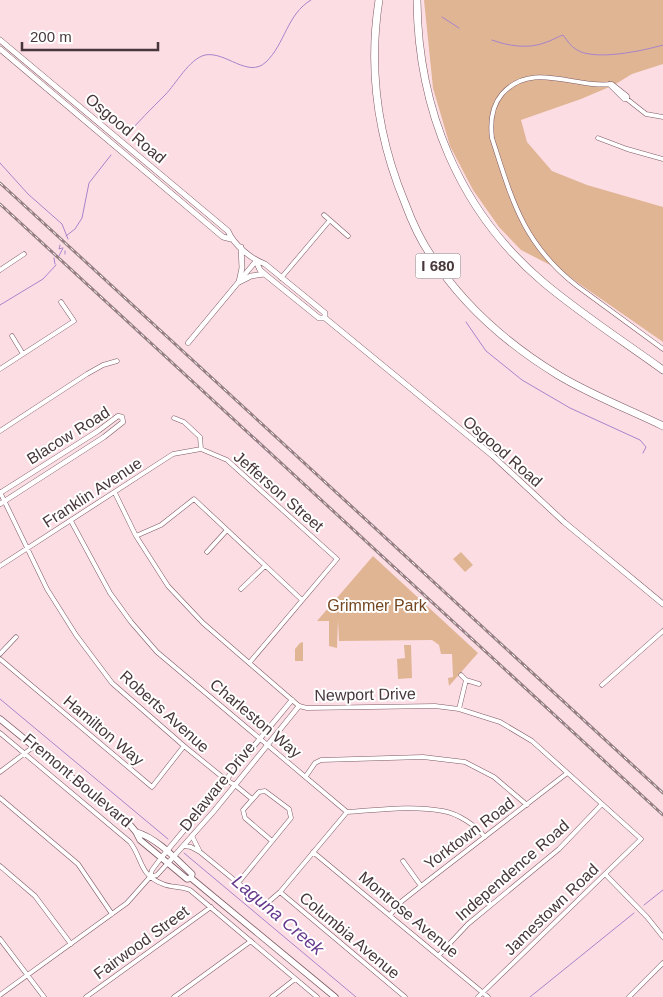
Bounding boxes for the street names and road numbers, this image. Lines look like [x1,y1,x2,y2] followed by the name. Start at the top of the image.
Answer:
[82,90,169,167] street label: Osgood Road
[416,254,460,278] road number: I 680
[24,403,113,468] street label: Blacow Road
[460,413,546,490] street label: Osgood Road
[231,448,327,535] street label: Jefferson Street
[40,454,145,531] street label: Franklin Avenue
[117,667,213,756] street label: Roberts Avenue
[207,675,305,761] street label: Charleston Way
[314,685,416,704] street label: Newport Drive
[60,692,147,769] street label: Hamilton Way
[20,730,135,831] street label: Fremont Boulevard
[176,738,258,834] street label: Delaware Drive
[421,794,518,873] street label: Yorktown Road
[452,817,572,924] street label: Independence Road
[501,860,602,958] street label: Jamestown Road
[356,868,462,961] street label: Montrose Avenue
[296,889,403,982] street label: Columbia Avenue
[91,902,192,982] street label: Fairwood Street

